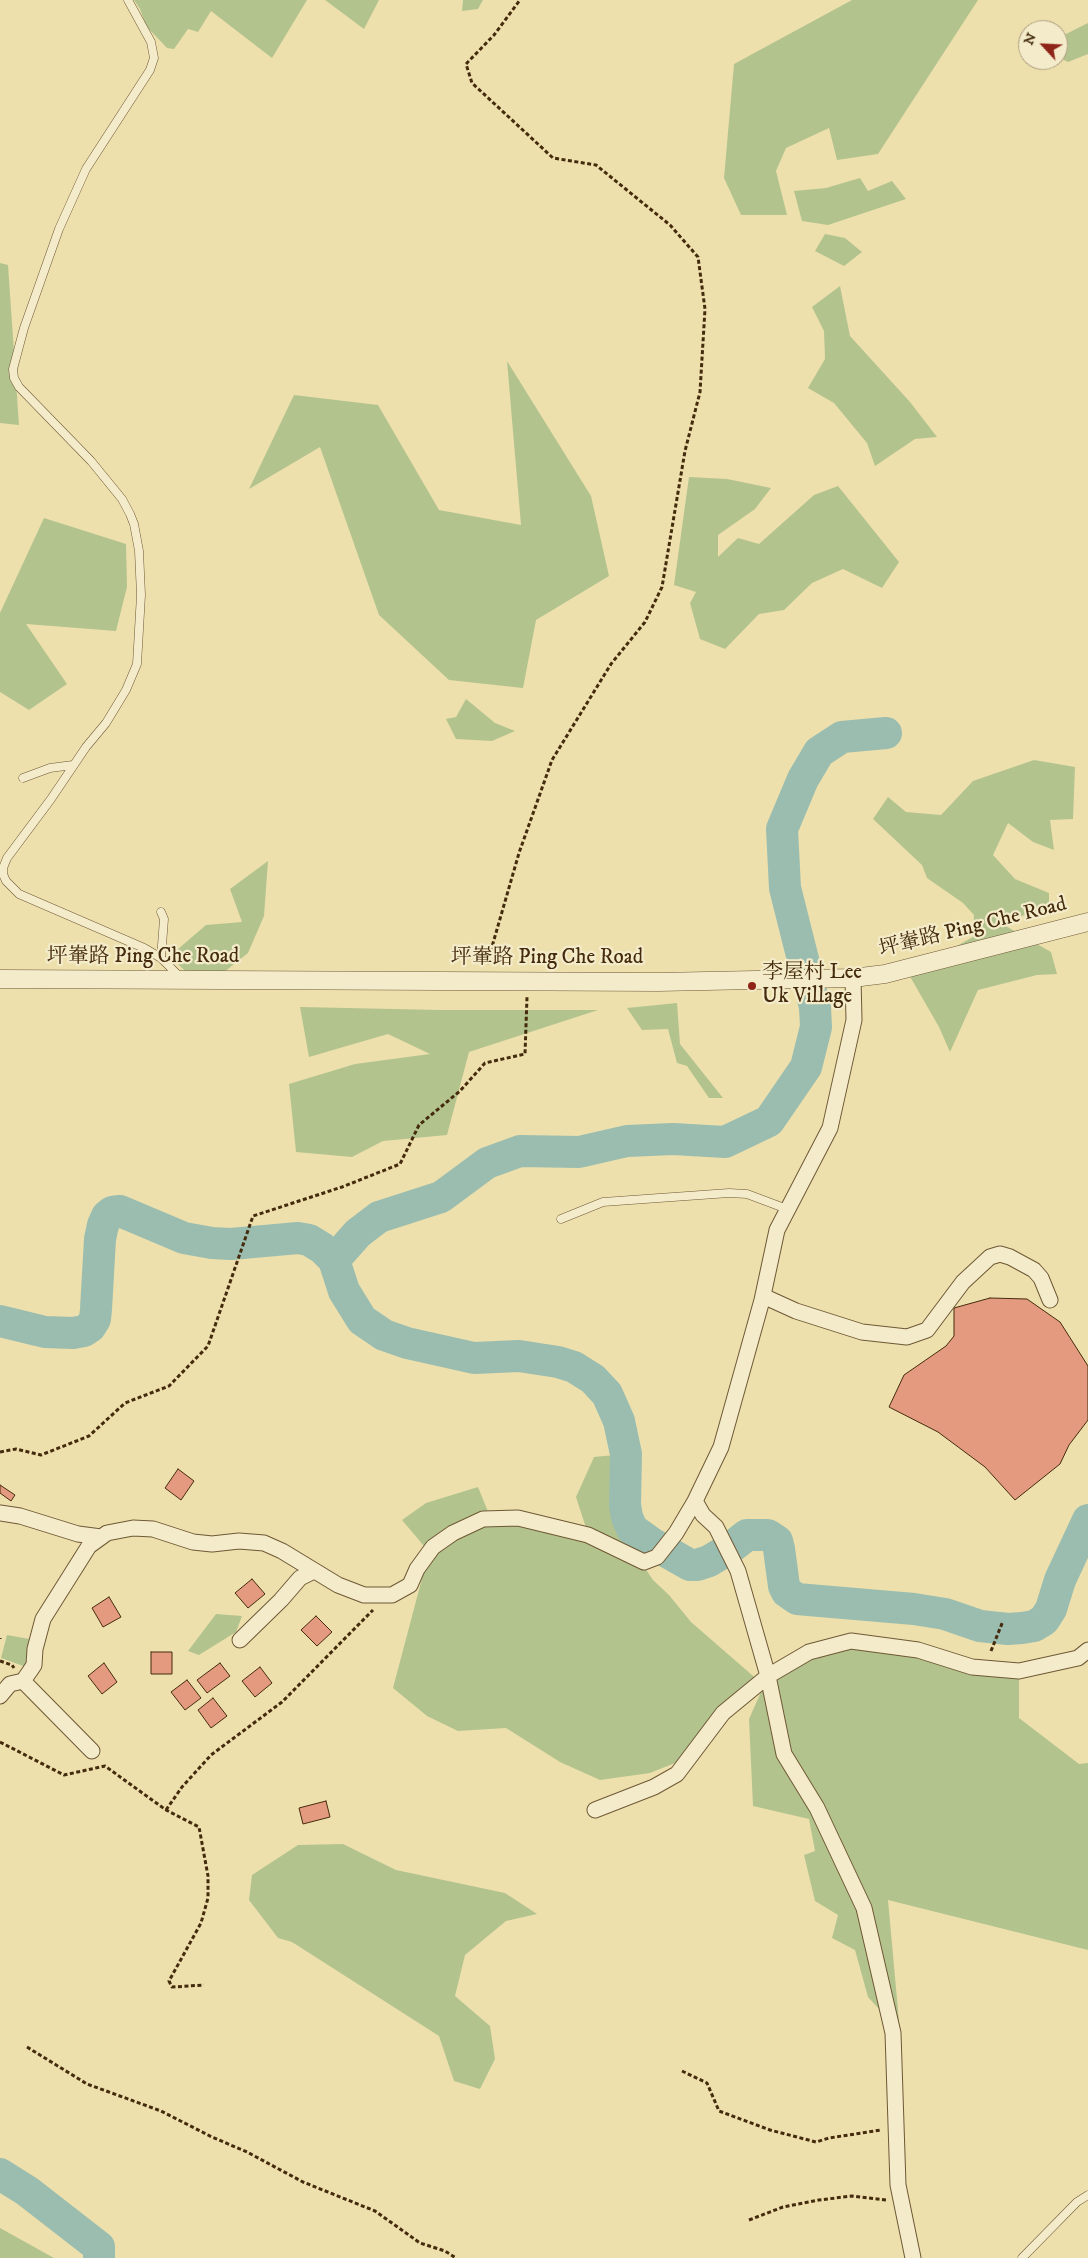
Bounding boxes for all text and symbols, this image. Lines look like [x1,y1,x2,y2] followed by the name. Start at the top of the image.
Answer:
[1018,20,1068,70] north arrow
[1020,30,1041,48] text: N
[877,893,1069,963] street label: 坪輋路 Ping Che Road
[47,945,239,971] street label: 坪輋路 Ping Che Road
[451,946,643,972] street label: 坪輋路 Ping Che Road
[762,961,862,1011] place label: 李屋村 Lee Uk Village
[746,980,758,992] marker: 李屋村 Lee Uk Village

